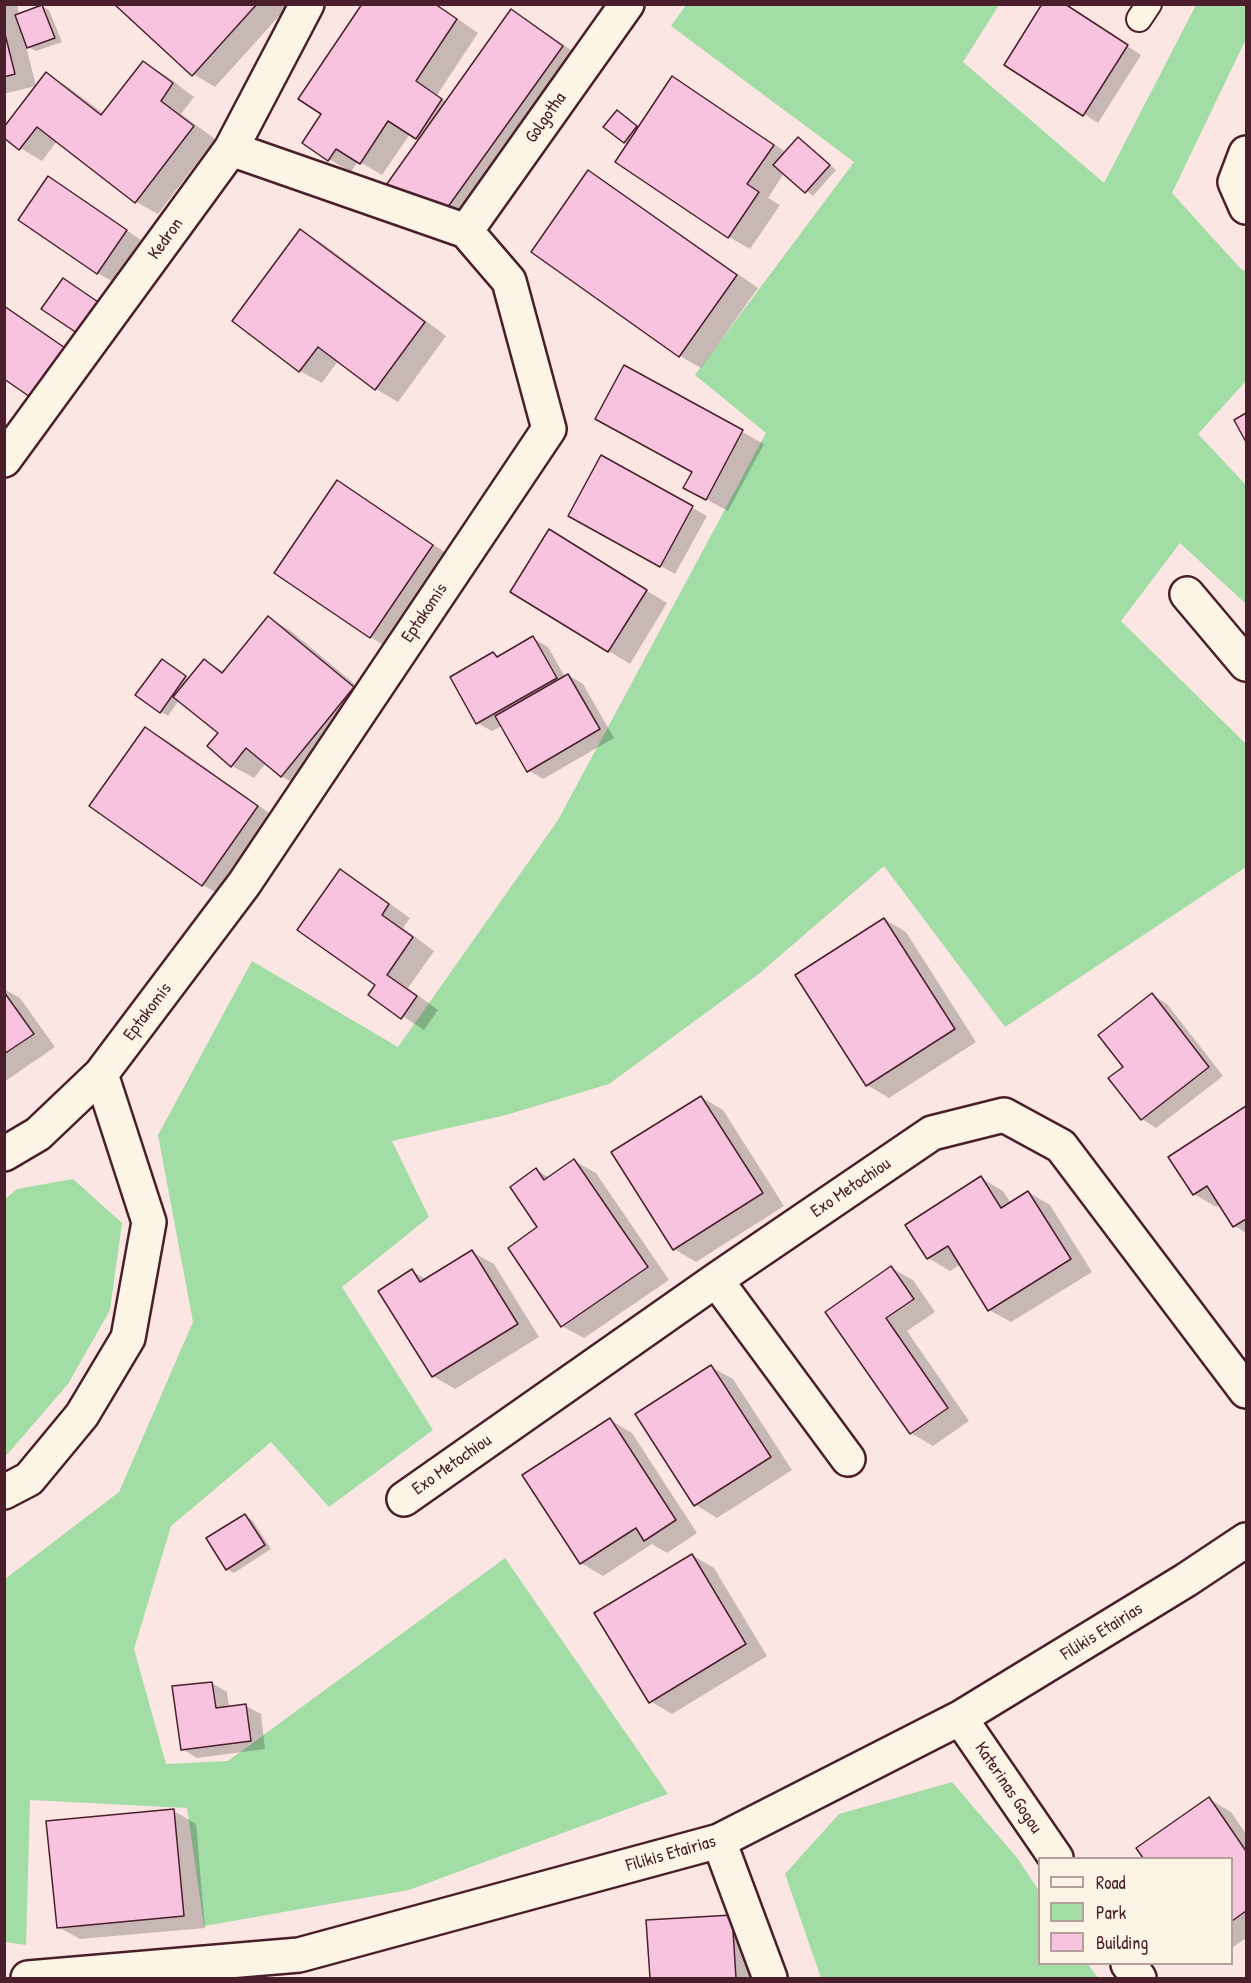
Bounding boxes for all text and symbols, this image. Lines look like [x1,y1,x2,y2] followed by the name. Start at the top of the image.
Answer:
[521,89,571,147] street label: Golgotha
[144,214,188,264] street label: Kedron
[397,579,453,647] street label: Eptakomis
[119,979,177,1045] street label: Eptakomis
[807,1153,895,1223] street label: Exo Metochiou
[408,1430,496,1500] street label: Exo Metochiou
[1057,1598,1147,1666] street label: Filikis Etairias
[970,1738,1046,1838] street label: Katerinas Gogou
[624,1831,718,1877] street label: Filikis Etairias
[1038,1857,1233,1965] legend
[1096,1870,1126,1895] text: Road
[1096,1900,1126,1925] text: Park
[1096,1930,1148,1955] text: Building

